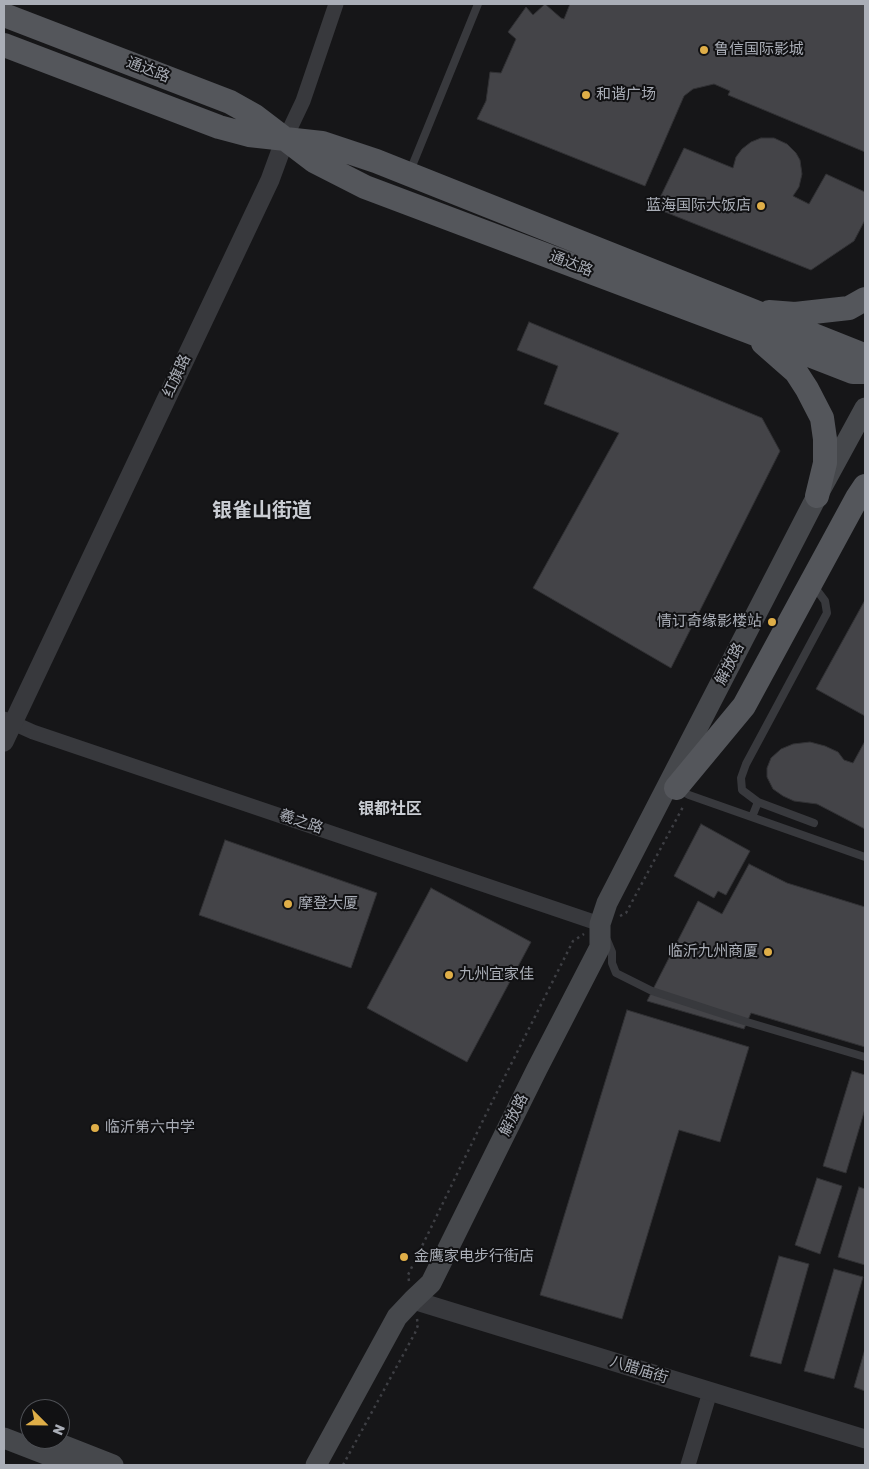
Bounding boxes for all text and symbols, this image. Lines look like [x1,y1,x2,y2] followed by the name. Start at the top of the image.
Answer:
[714,41,804,59] place label: 鲁信国际影城
[698,44,710,56] marker: 鲁信国际影城
[124,54,172,86] street label: 通达路
[596,86,656,104] place label: 和谐广场
[580,89,592,101] marker: 和谐广场
[646,197,751,215] place label: 蓝海国际大饭店
[755,200,767,212] marker: 蓝海国际大饭店
[547,248,595,280] street label: 通达路
[159,352,195,400] street label: 红旗路
[212,499,312,523] district label: 银雀山街道
[657,613,762,631] place label: 情订奇缘影楼站
[766,616,778,628] marker: 情订奇缘影楼站
[712,640,748,688] street label: 解放路
[358,799,422,819] district label: 银都社区
[277,806,325,838] street label: 羲之路
[298,895,358,913] place label: 摩登大厦
[282,898,294,910] marker: 摩登大厦
[668,943,758,961] place label: 临沂九州商厦
[762,946,774,958] marker: 临沂九州商厦
[459,966,534,984] place label: 九州宜家佳
[443,969,455,981] marker: 九州宜家佳
[496,1091,532,1139] street label: 解放路
[105,1119,195,1137] place label: 临沂第六中学
[89,1122,101,1134] marker: 临沂第六中学
[414,1248,534,1266] place label: 金鹰家电步行街店
[398,1251,410,1263] marker: 金鹰家电步行街店
[608,1353,670,1387] street label: 八腊庙街
[20,1399,70,1449] north arrow
[49,1422,68,1438] text: N

